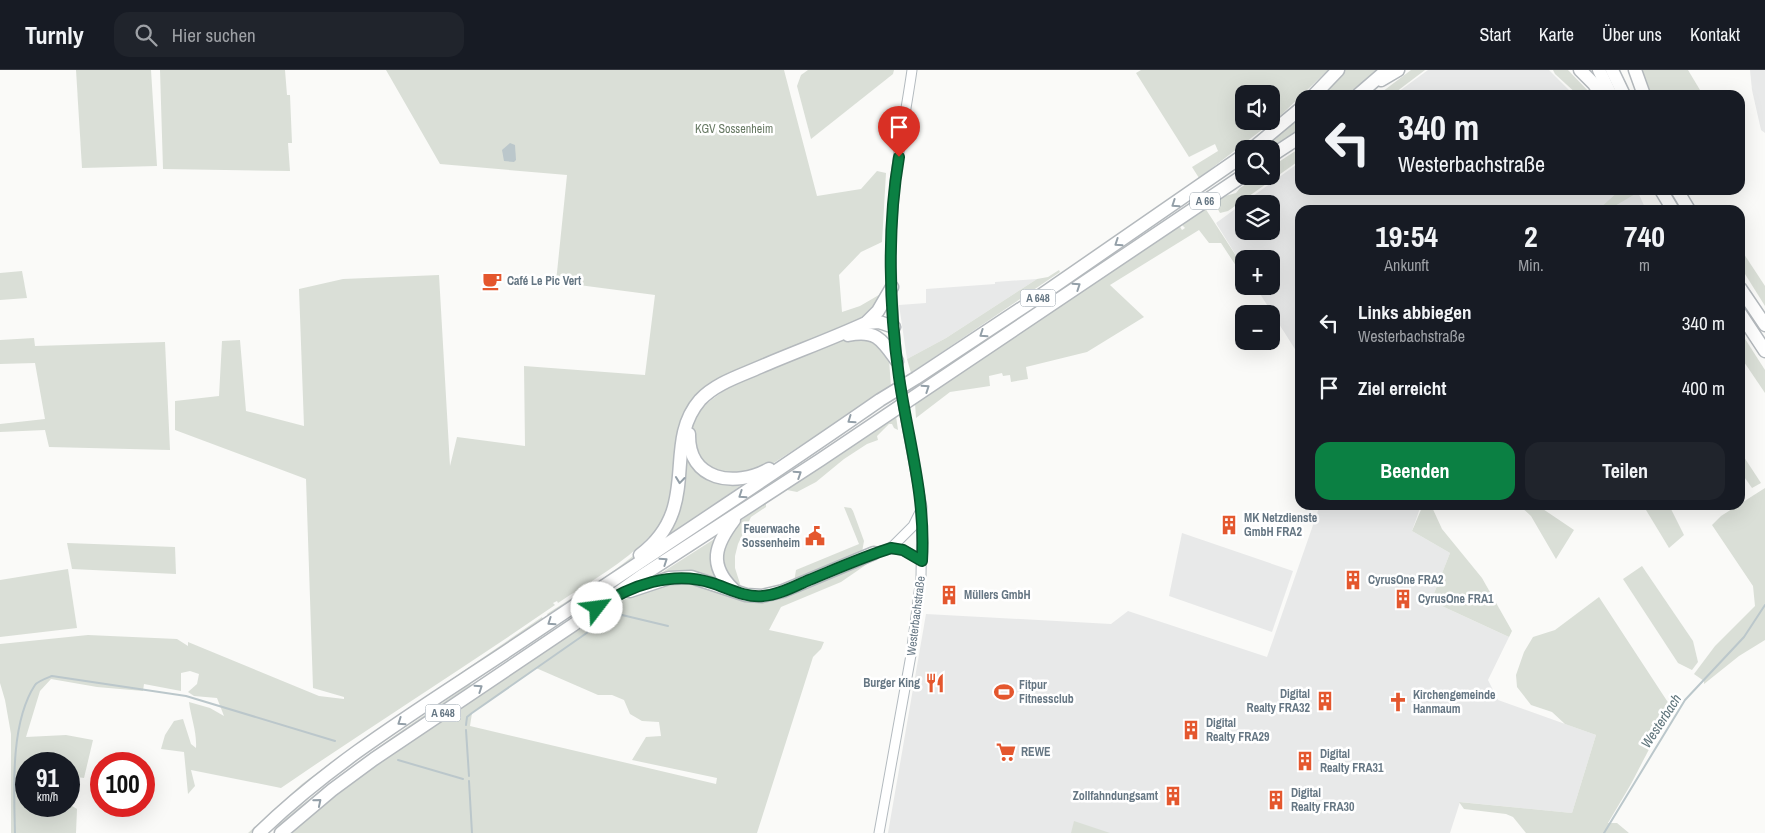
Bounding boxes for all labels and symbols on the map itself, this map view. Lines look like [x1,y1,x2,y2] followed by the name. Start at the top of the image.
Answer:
[878,106,920,157] pin
[695,121,773,137] park label: KGV Sossenheim
[1190,192,1220,210] road number: A 66
[1172,198,1181,207] one-way arrow
[1114,237,1124,246] one-way arrow
[481,270,503,292] cafe icon: Café Le Pic Vert
[507,273,582,289] place label: Café Le Pic Vert
[1072,283,1081,292] one-way arrow
[1020,290,1056,307] road number: A 648
[980,328,989,337] one-way arrow
[921,385,930,395] one-way arrow
[848,414,857,423] one-way arrow
[793,470,802,480] one-way arrow
[675,477,686,485] one-way arrow
[738,489,747,498] one-way arrow
[1244,510,1318,540] place label: MK Netzdienste GmbH FRA2
[1218,514,1240,536] building icon: MK Netzdienste GmbH FRA2
[742,521,801,551] place label: Feuerwache Sossenheim
[804,525,826,547] public building icon: Feuerwache Sossenheim
[659,558,668,568] one-way arrow
[1342,569,1364,591] building icon: CyrusOne FRA2
[1368,572,1444,588] place label: CyrusOne FRA2
[903,575,929,657] street label: Westerbachstraße
[570,581,622,633] position arrow
[938,584,960,606] building icon: Müllers GmbH
[964,587,1031,603] place label: Müllers GmbH
[1392,588,1414,610] building icon: CyrusOne FRA1
[1418,591,1494,607] place label: CyrusOne FRA1
[547,615,556,625] one-way arrow
[924,672,946,694] restaurant icon: Burger King
[863,675,920,691] place label: Burger King
[1019,677,1074,707] place label: Fitpur Fitnessclub
[993,681,1015,703] sports icon: Fitpur Fitnessclub
[473,685,483,694] one-way arrow
[1247,686,1311,716] place label: Digital Realty FRA32
[1413,687,1496,717] place label: Kirchengemeinde Hanmaum
[1314,690,1336,712] building icon: Digital Realty FRA32
[1387,691,1409,713] church icon: Kirchengemeinde Hanmaum
[1637,691,1685,751] water label: Westerbach
[426,704,460,721] road number: A 648
[1206,715,1270,745] place label: Digital Realty FRA29
[398,716,407,725] one-way arrow
[1180,719,1202,741] building icon: Digital Realty FRA29
[995,741,1017,763] supermarket icon: REWE
[1021,744,1051,760] place label: REWE
[1320,746,1384,776] place label: Digital Realty FRA31
[1294,750,1316,772] building icon: Digital Realty FRA31
[90,752,155,817] speed limit sign: 100
[1162,785,1184,807] building icon: Zollfahndungsamt
[1291,785,1355,815] place label: Digital Realty FRA30
[1073,788,1159,804] place label: Zollfahndungsamt
[1265,789,1287,811] building icon: Digital Realty FRA30
[312,799,321,807] one-way arrow

